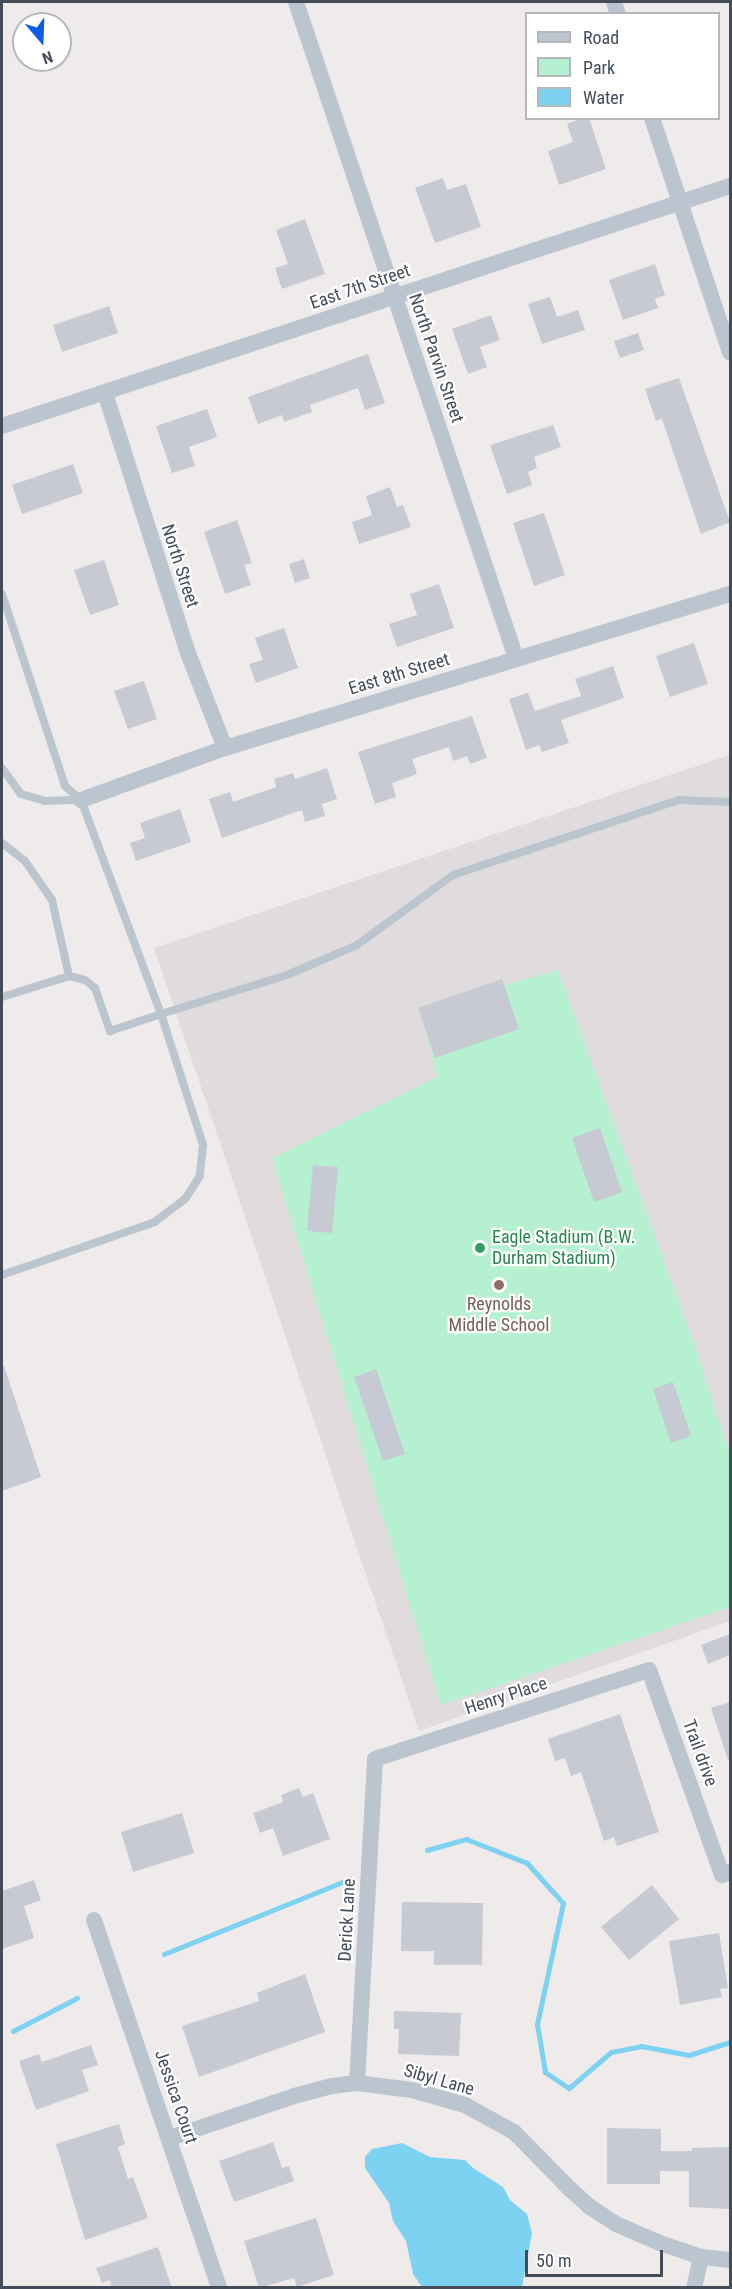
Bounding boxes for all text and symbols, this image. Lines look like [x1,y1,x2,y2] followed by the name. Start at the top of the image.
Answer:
[12,12,72,72] north arrow
[525,12,720,120] legend
[583,27,619,48] text: Road
[40,47,55,68] text: N
[583,57,615,78] text: Park
[583,87,624,108] text: Water
[307,260,413,314] street label: East 7th Street
[404,291,468,425] street label: North Parvin Street
[156,522,204,610] street label: North Street
[346,648,452,700] street label: East 8th Street
[492,1227,635,1270] place label: Eagle Stadium (B.W. Durham Stadium)
[473,1241,487,1255] marker: Eagle Stadium (B.W. Durham Stadium)
[492,1278,506,1292] marker: Reynolds Middle School
[449,1294,549,1336] place label: Reynolds Middle School
[462,1673,550,1719] street label: Henry Place
[678,1717,722,1789] street label: Trail drive
[334,1878,360,1962] street label: Derick Lane
[150,2047,202,2147] street label: Jessica Court
[401,2060,477,2100] street label: Sibyl Lane
[528,2238,666,2276] scale bar
[536,2250,571,2271] text: 50 m

